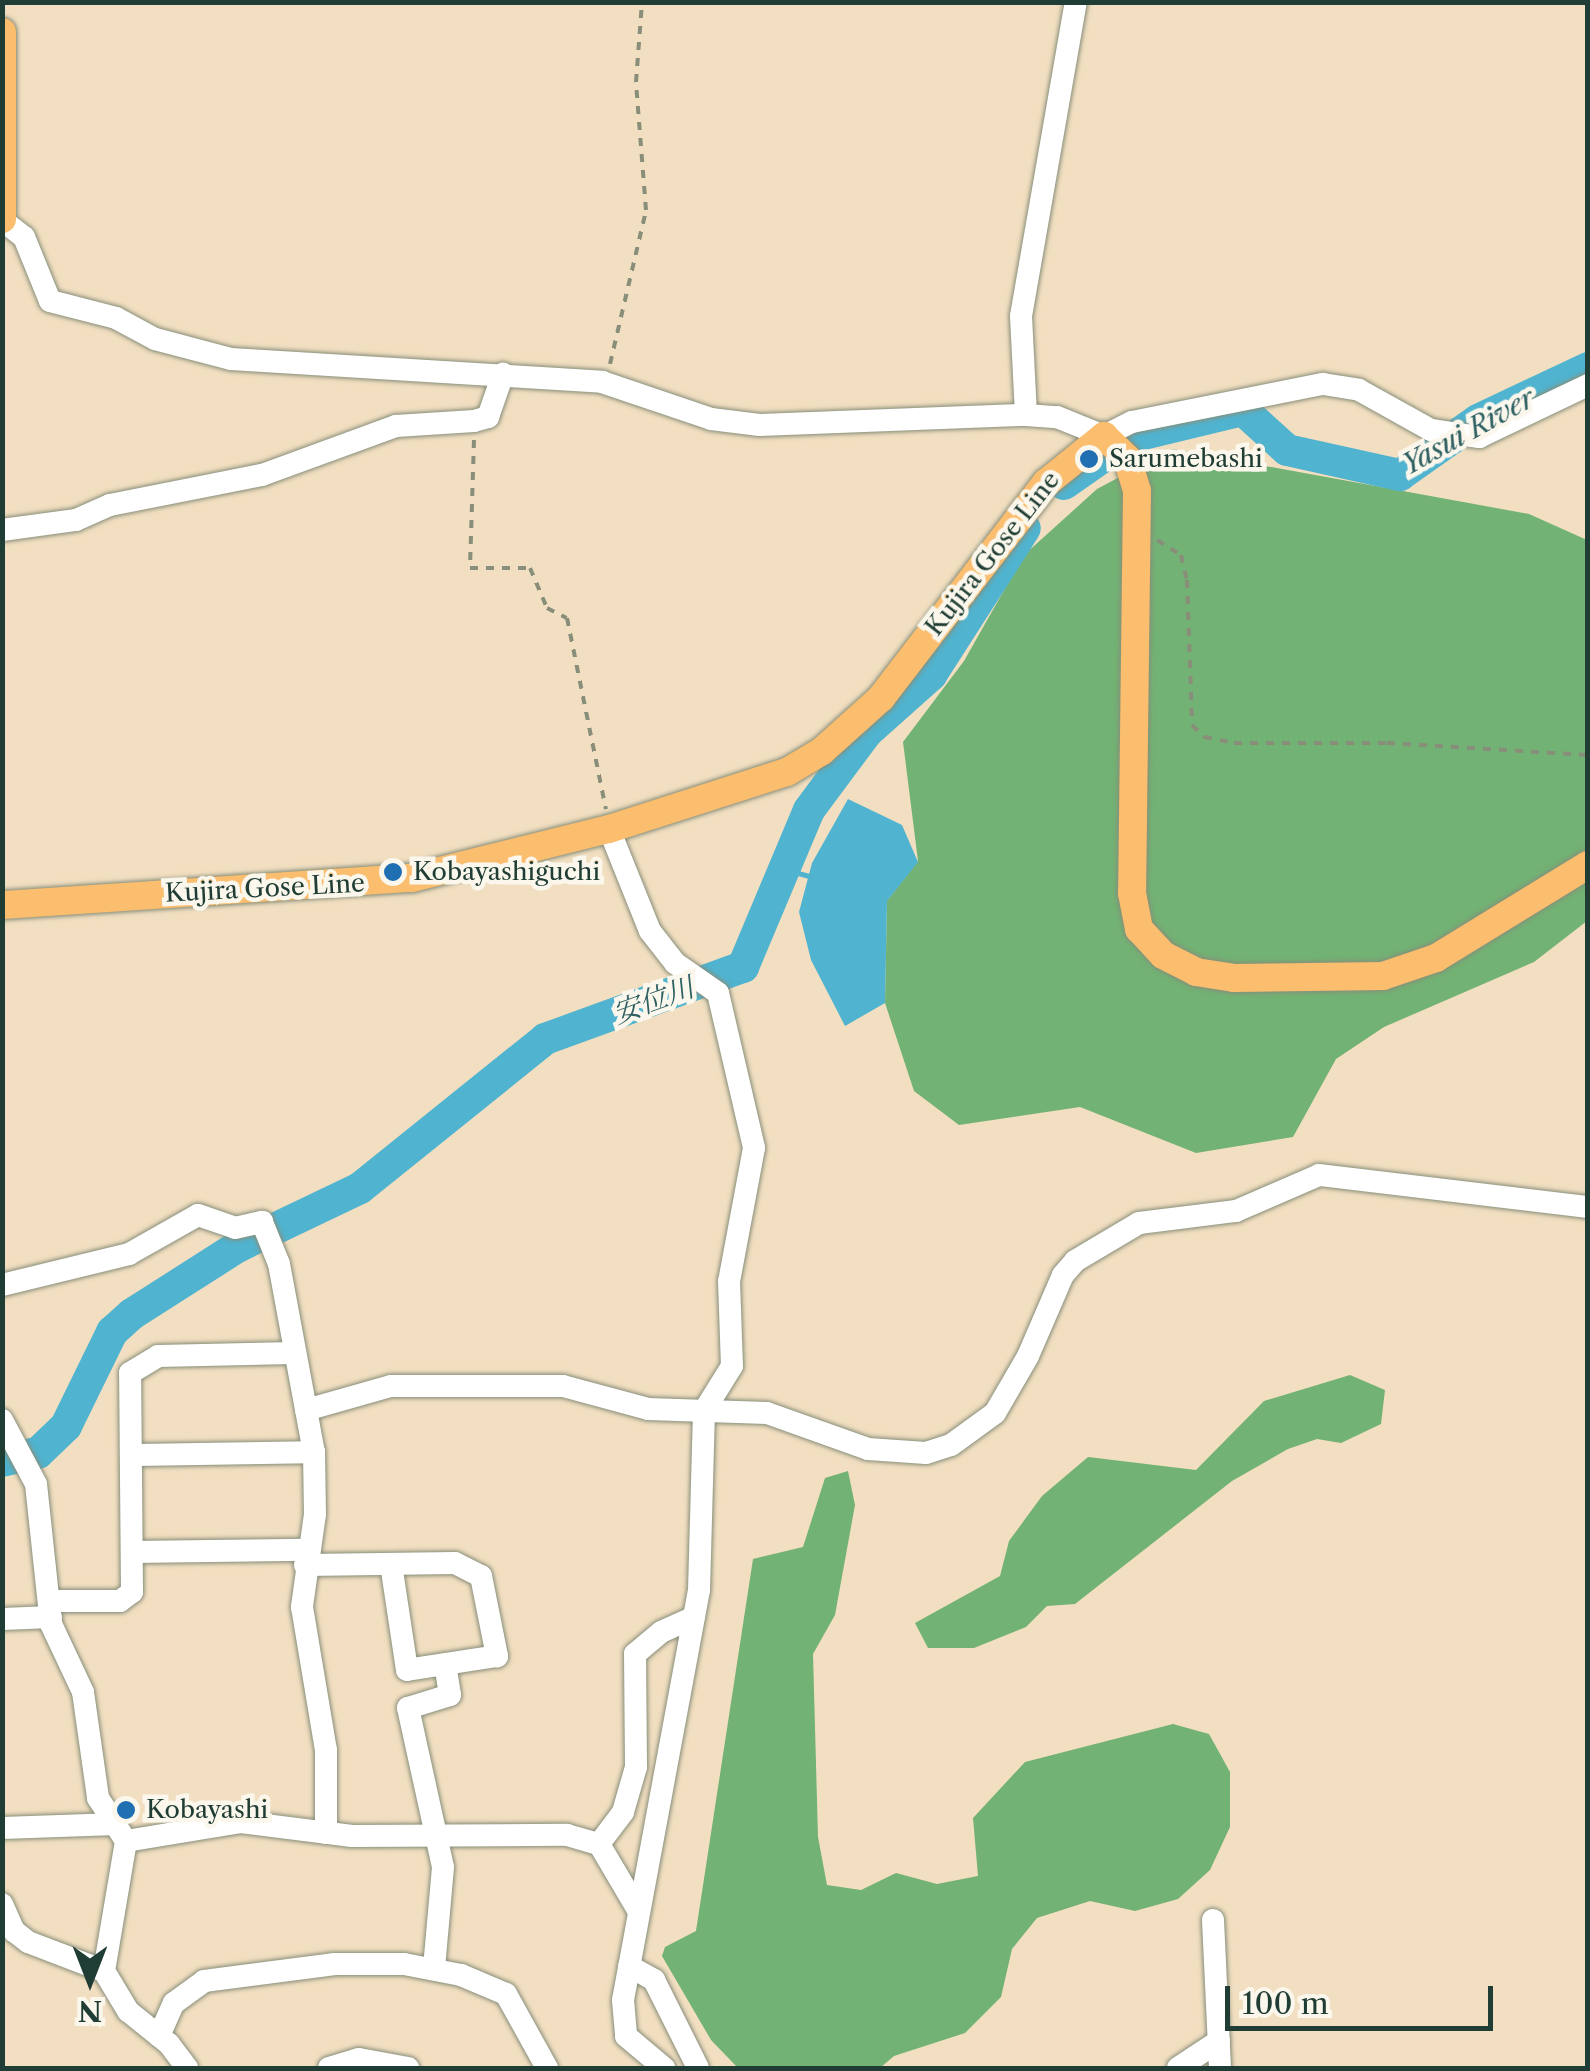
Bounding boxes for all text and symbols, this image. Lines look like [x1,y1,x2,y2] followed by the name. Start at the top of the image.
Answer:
[1396,381,1540,481] water label: Yasui River
[1109,444,1263,474] place label: Sarumebashi
[1078,448,1100,470] marker: Sarumebashi
[919,466,1067,642] street label: Kujira Gose Line
[413,857,600,887] place label: Kobayashiguchi
[382,861,404,883] marker: Kobayashiguchi
[164,869,366,909] street label: Kujira Gose Line
[608,970,698,1030] water label: 安位川
[146,1795,268,1825] place label: Kobayashi
[115,1799,137,1821] marker: Kobayashi
[40,1931,140,2031] north arrow
[1230,1966,1498,2028] scale bar
[1242,1985,1329,2022] text: 100 m
[78,1994,102,2028] text: N

